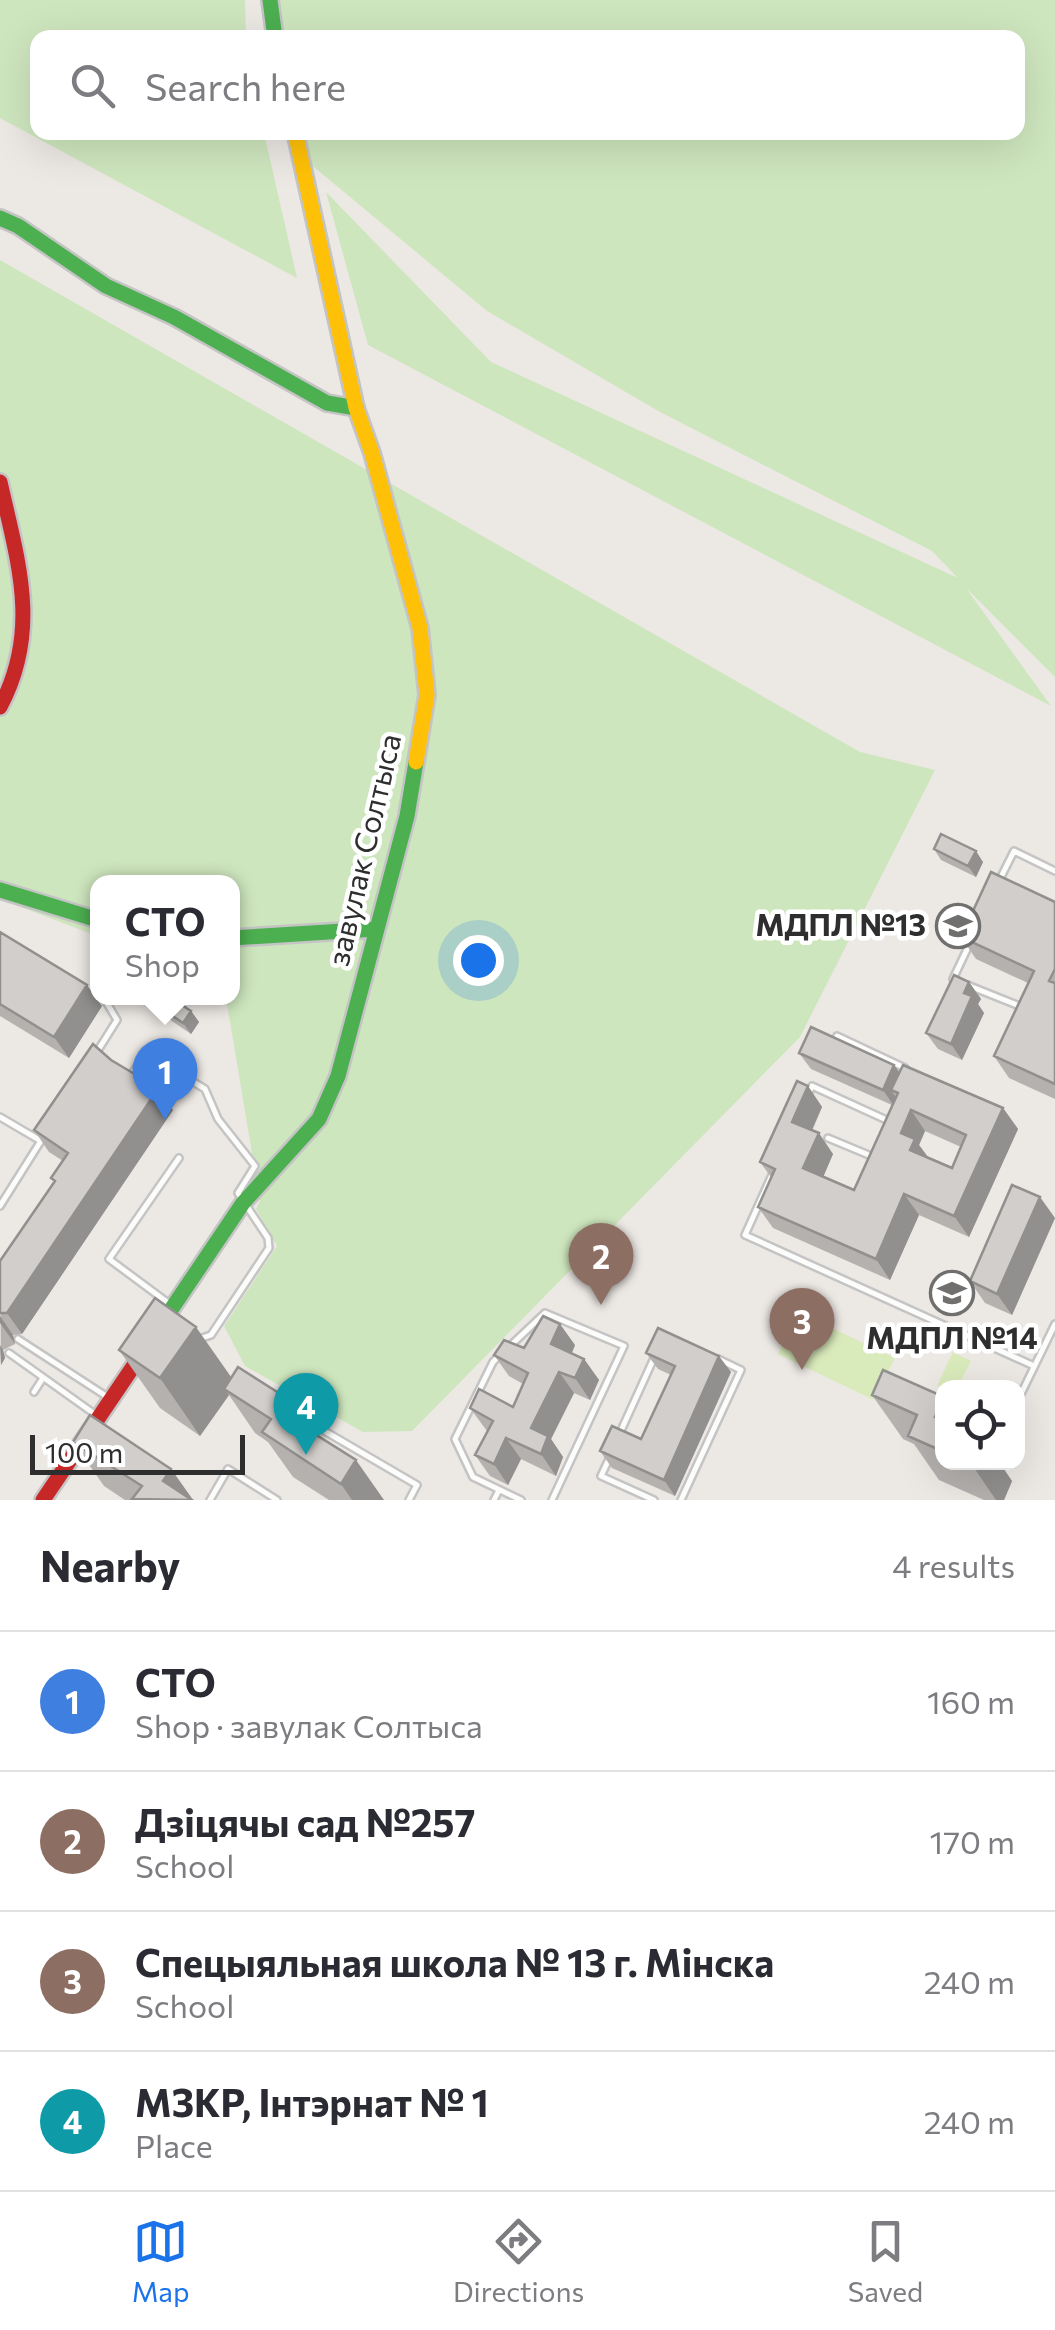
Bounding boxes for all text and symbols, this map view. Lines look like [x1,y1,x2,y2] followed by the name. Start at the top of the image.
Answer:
[30,30,1025,140] search box
[65,58,120,113] icon: search
[145,62,346,109] text: Search here
[318,730,407,969] street label: завулак Солтыса
[90,875,240,1005] popup
[125,897,205,944] text: СТО
[935,903,981,949] school or university icon: МДПЛ №13
[755,905,926,942] place label: МДПЛ №13
[453,935,504,986] your location
[125,944,200,984] text: Shop
[132,1038,198,1120] pin: 1
[568,1222,634,1305] pin: 2
[929,1270,975,1316] school or university icon: МДПЛ №14
[770,1288,834,1370] pin: 3
[866,1318,1038,1355] place label: МДПЛ №14
[274,1372,338,1455] pin: 4
[935,1380,1025,1470] map controls
[935,1380,1025,1470] button: locate
[30,1430,245,1474] scale bar
[45,1435,123,1469] text: 100 m
[40,1539,180,1591] text: Nearby
[892,1545,1015,1585] text: 4 results
[135,1658,216,1705] text: СТО
[65,1681,80,1721] text: 1
[927,1681,1015,1721] text: 160 m
[135,1705,483,1745] text: Shop · завулак Солтыса
[135,1798,475,1845] text: Дзіцячы сад №257
[63,1821,82,1861] text: 2
[930,1821,1015,1861] text: 170 m
[135,1845,234,1885] text: School
[135,1938,774,1985] text: Спецыяльная школа № 13 г. Мінска
[63,1961,82,2001] text: 3
[924,1961,1015,2001] text: 240 m
[135,1985,234,2025] text: School
[135,2078,489,2125] text: МЗКР, Інтэрнат № 1
[63,2101,82,2141] text: 4
[924,2101,1015,2141] text: 240 m
[135,2125,213,2165] text: Place
[132,2214,189,2308] tab: Map
[453,2214,584,2308] tab: Directions
[848,2214,923,2308] tab: Saved

